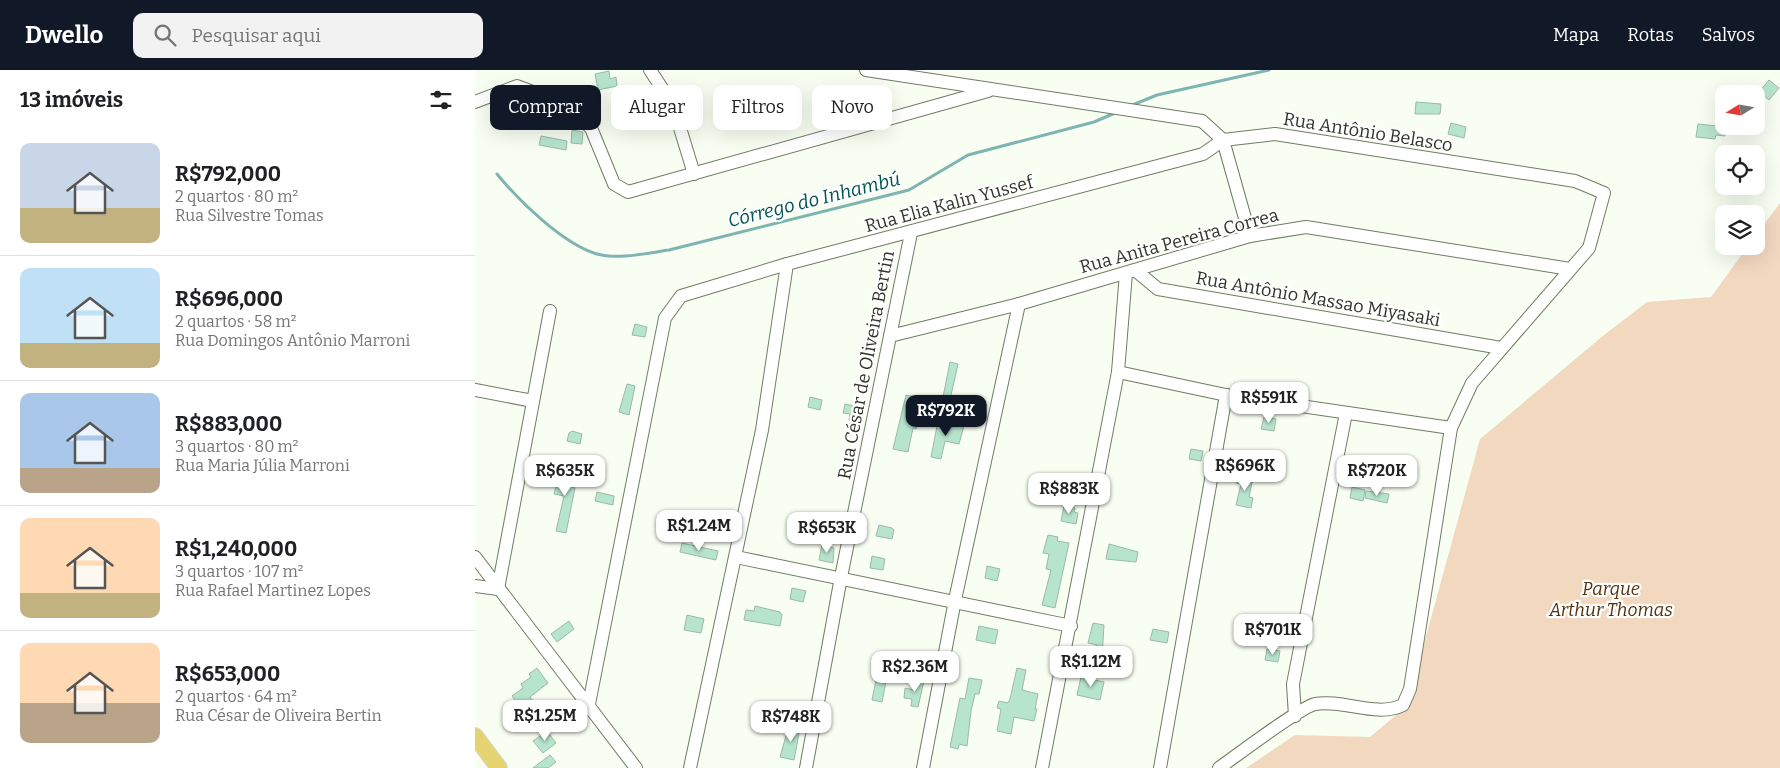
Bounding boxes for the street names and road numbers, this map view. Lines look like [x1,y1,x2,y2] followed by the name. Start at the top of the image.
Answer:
[1282,108,1454,156] street label: Rua Antônio Belasco
[862,170,1037,237] street label: Rua Elia Kalin Yussef
[1077,204,1281,278] street label: Rua Anita Pereira Correa
[833,248,899,481] street label: Rua César de Oliveira Bertin
[1194,267,1442,331] street label: Rua Antônio Massao Miyasaki

